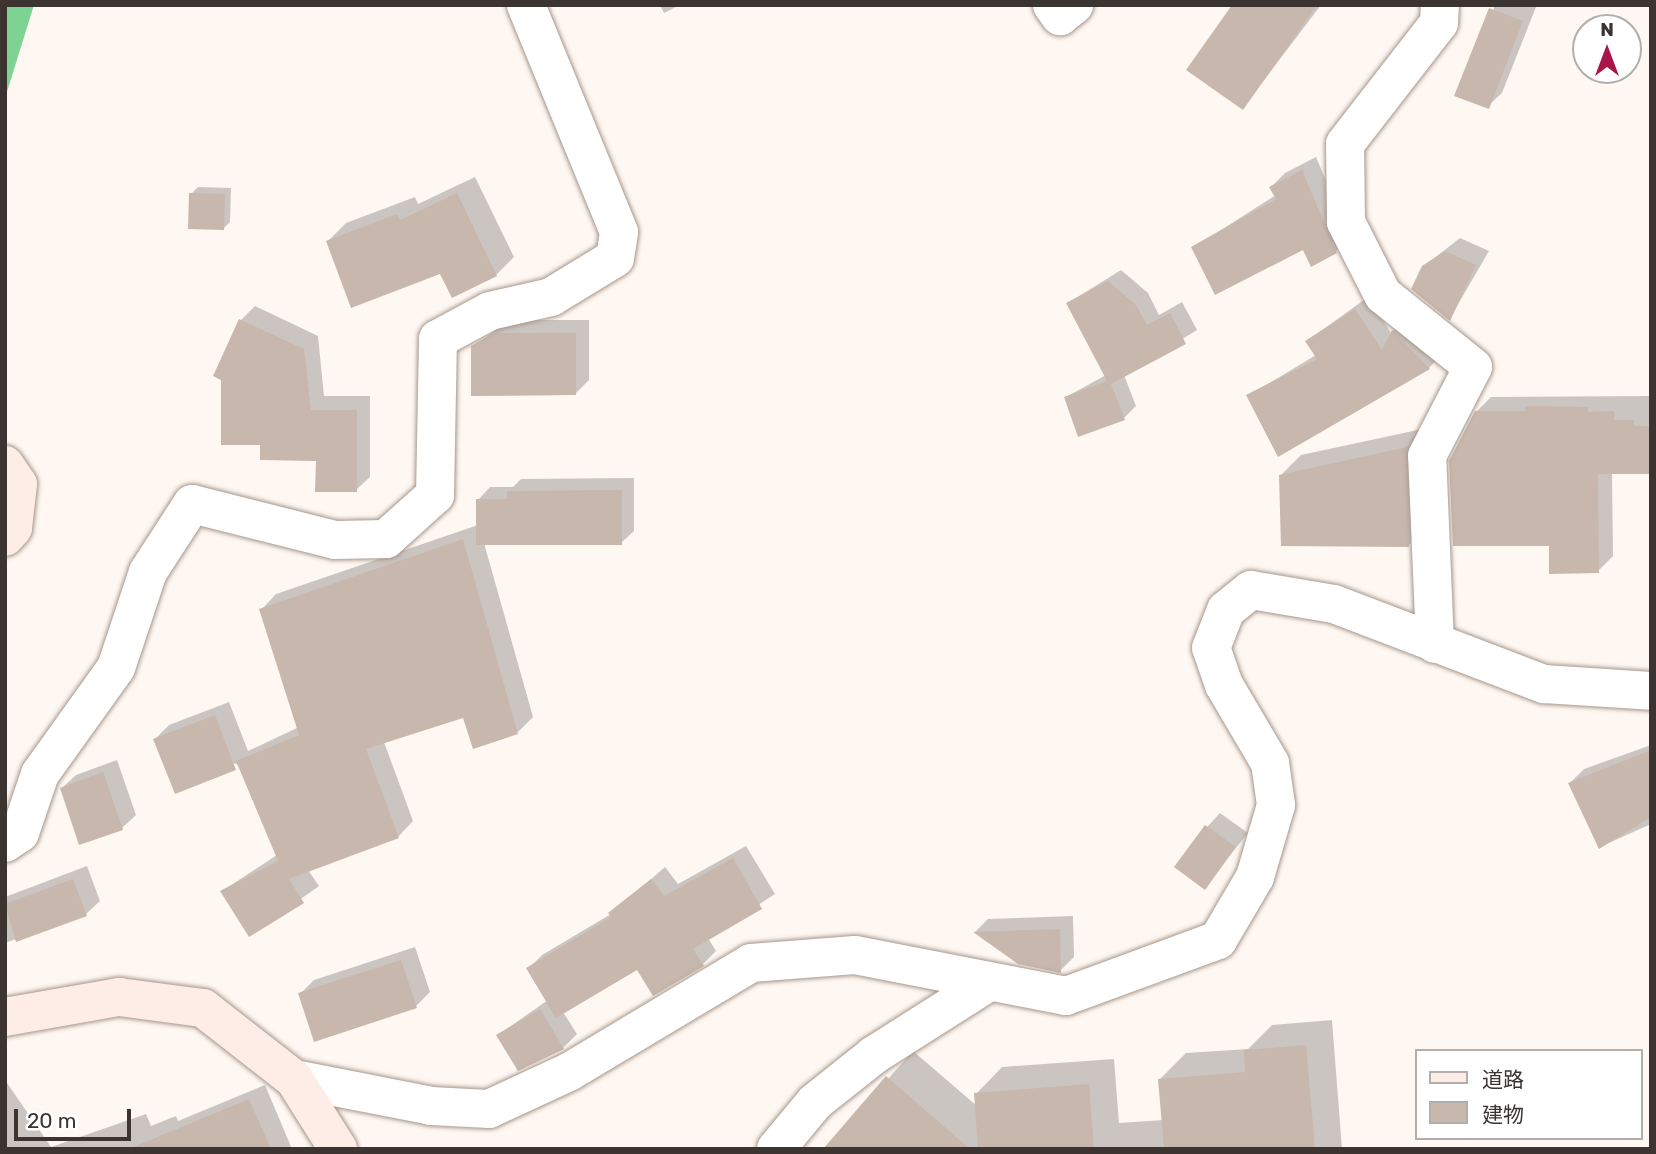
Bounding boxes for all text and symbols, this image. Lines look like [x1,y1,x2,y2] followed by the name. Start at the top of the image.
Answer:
[1572,14,1642,84] north arrow
[1600,18,1614,41] text: N
[1414,1049,1642,1140] legend
[1482,1067,1524,1092] text: 道路
[18,1094,135,1138] scale bar
[1482,1102,1524,1127] text: 建物
[27,1108,76,1133] text: 20 m

